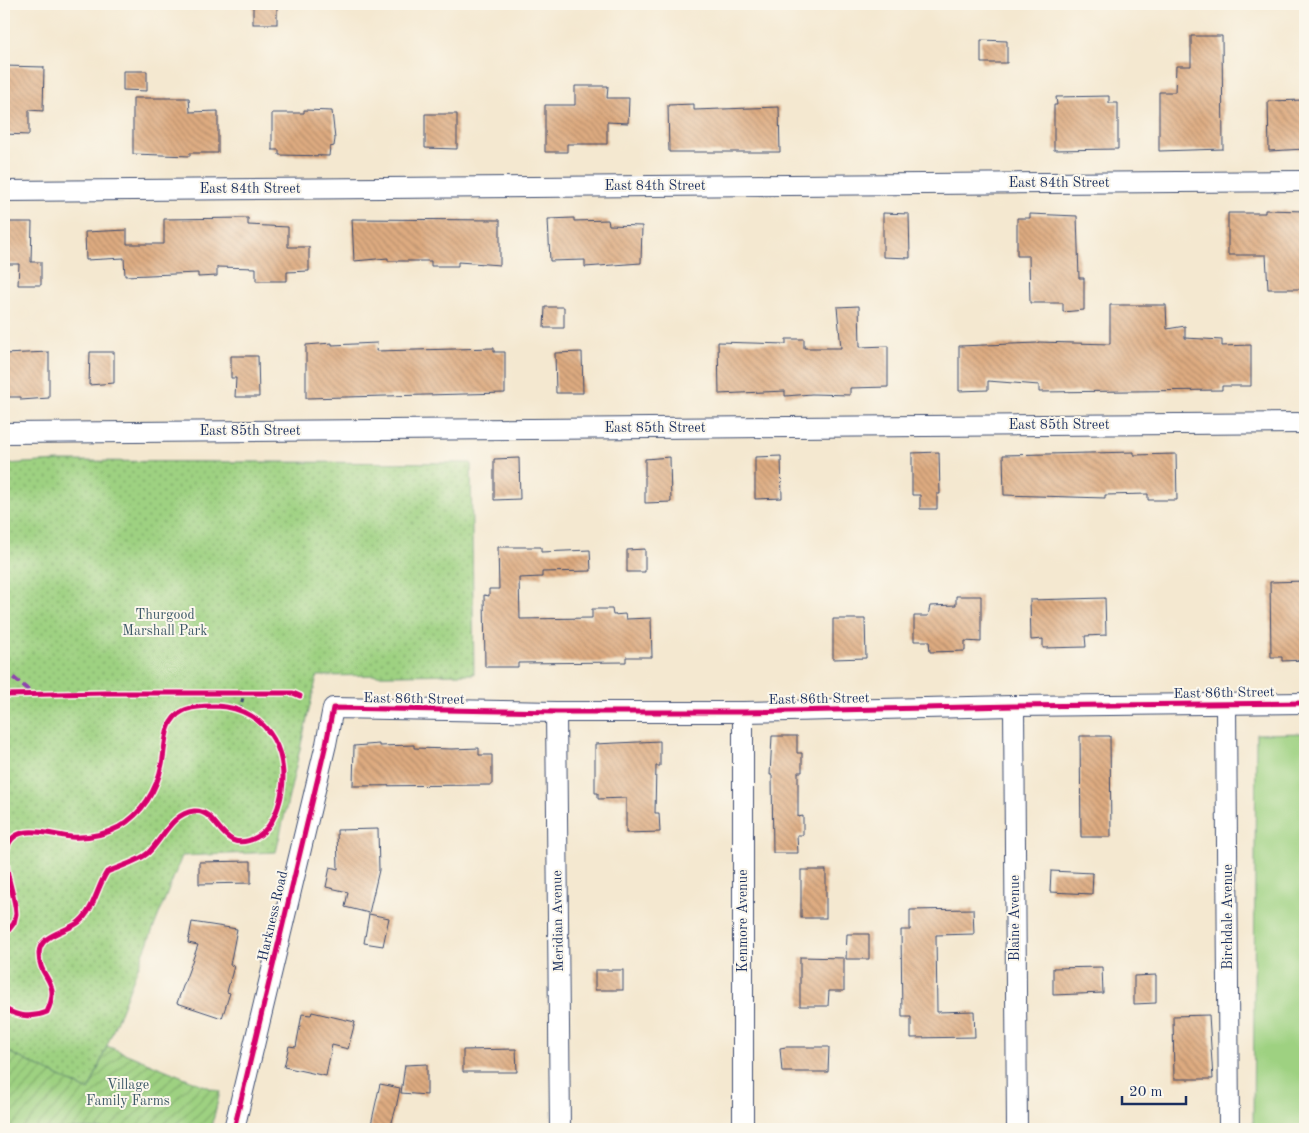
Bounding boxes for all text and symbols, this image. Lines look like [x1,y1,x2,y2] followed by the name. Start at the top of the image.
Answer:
[1008,176,1110,190] street label: East 84th Street
[604,179,706,193] street label: East 84th Street
[199,182,301,196] street label: East 84th Street
[1008,418,1110,432] street label: East 85th Street
[604,421,706,435] street label: East 85th Street
[199,424,301,438] street label: East 85th Street
[122,608,208,638] park label: Thurgood Marshall Park
[1173,685,1275,701] street label: East 86th Street
[363,691,465,707] street label: East 86th Street
[768,691,870,707] street label: East 86th Street
[1221,864,1235,970] street label: Birchdale Avenue
[256,869,290,963] street label: Harkness Road
[736,869,750,973] street label: Kenmore Avenue
[550,870,566,972] street label: Meridian Avenue
[1008,875,1022,961] street label: Blaine Avenue
[1122,1073,1185,1105] scale bar
[86,1078,170,1108] park label: Village Family Farms
[1129,1085,1163,1100] text: 20 m

